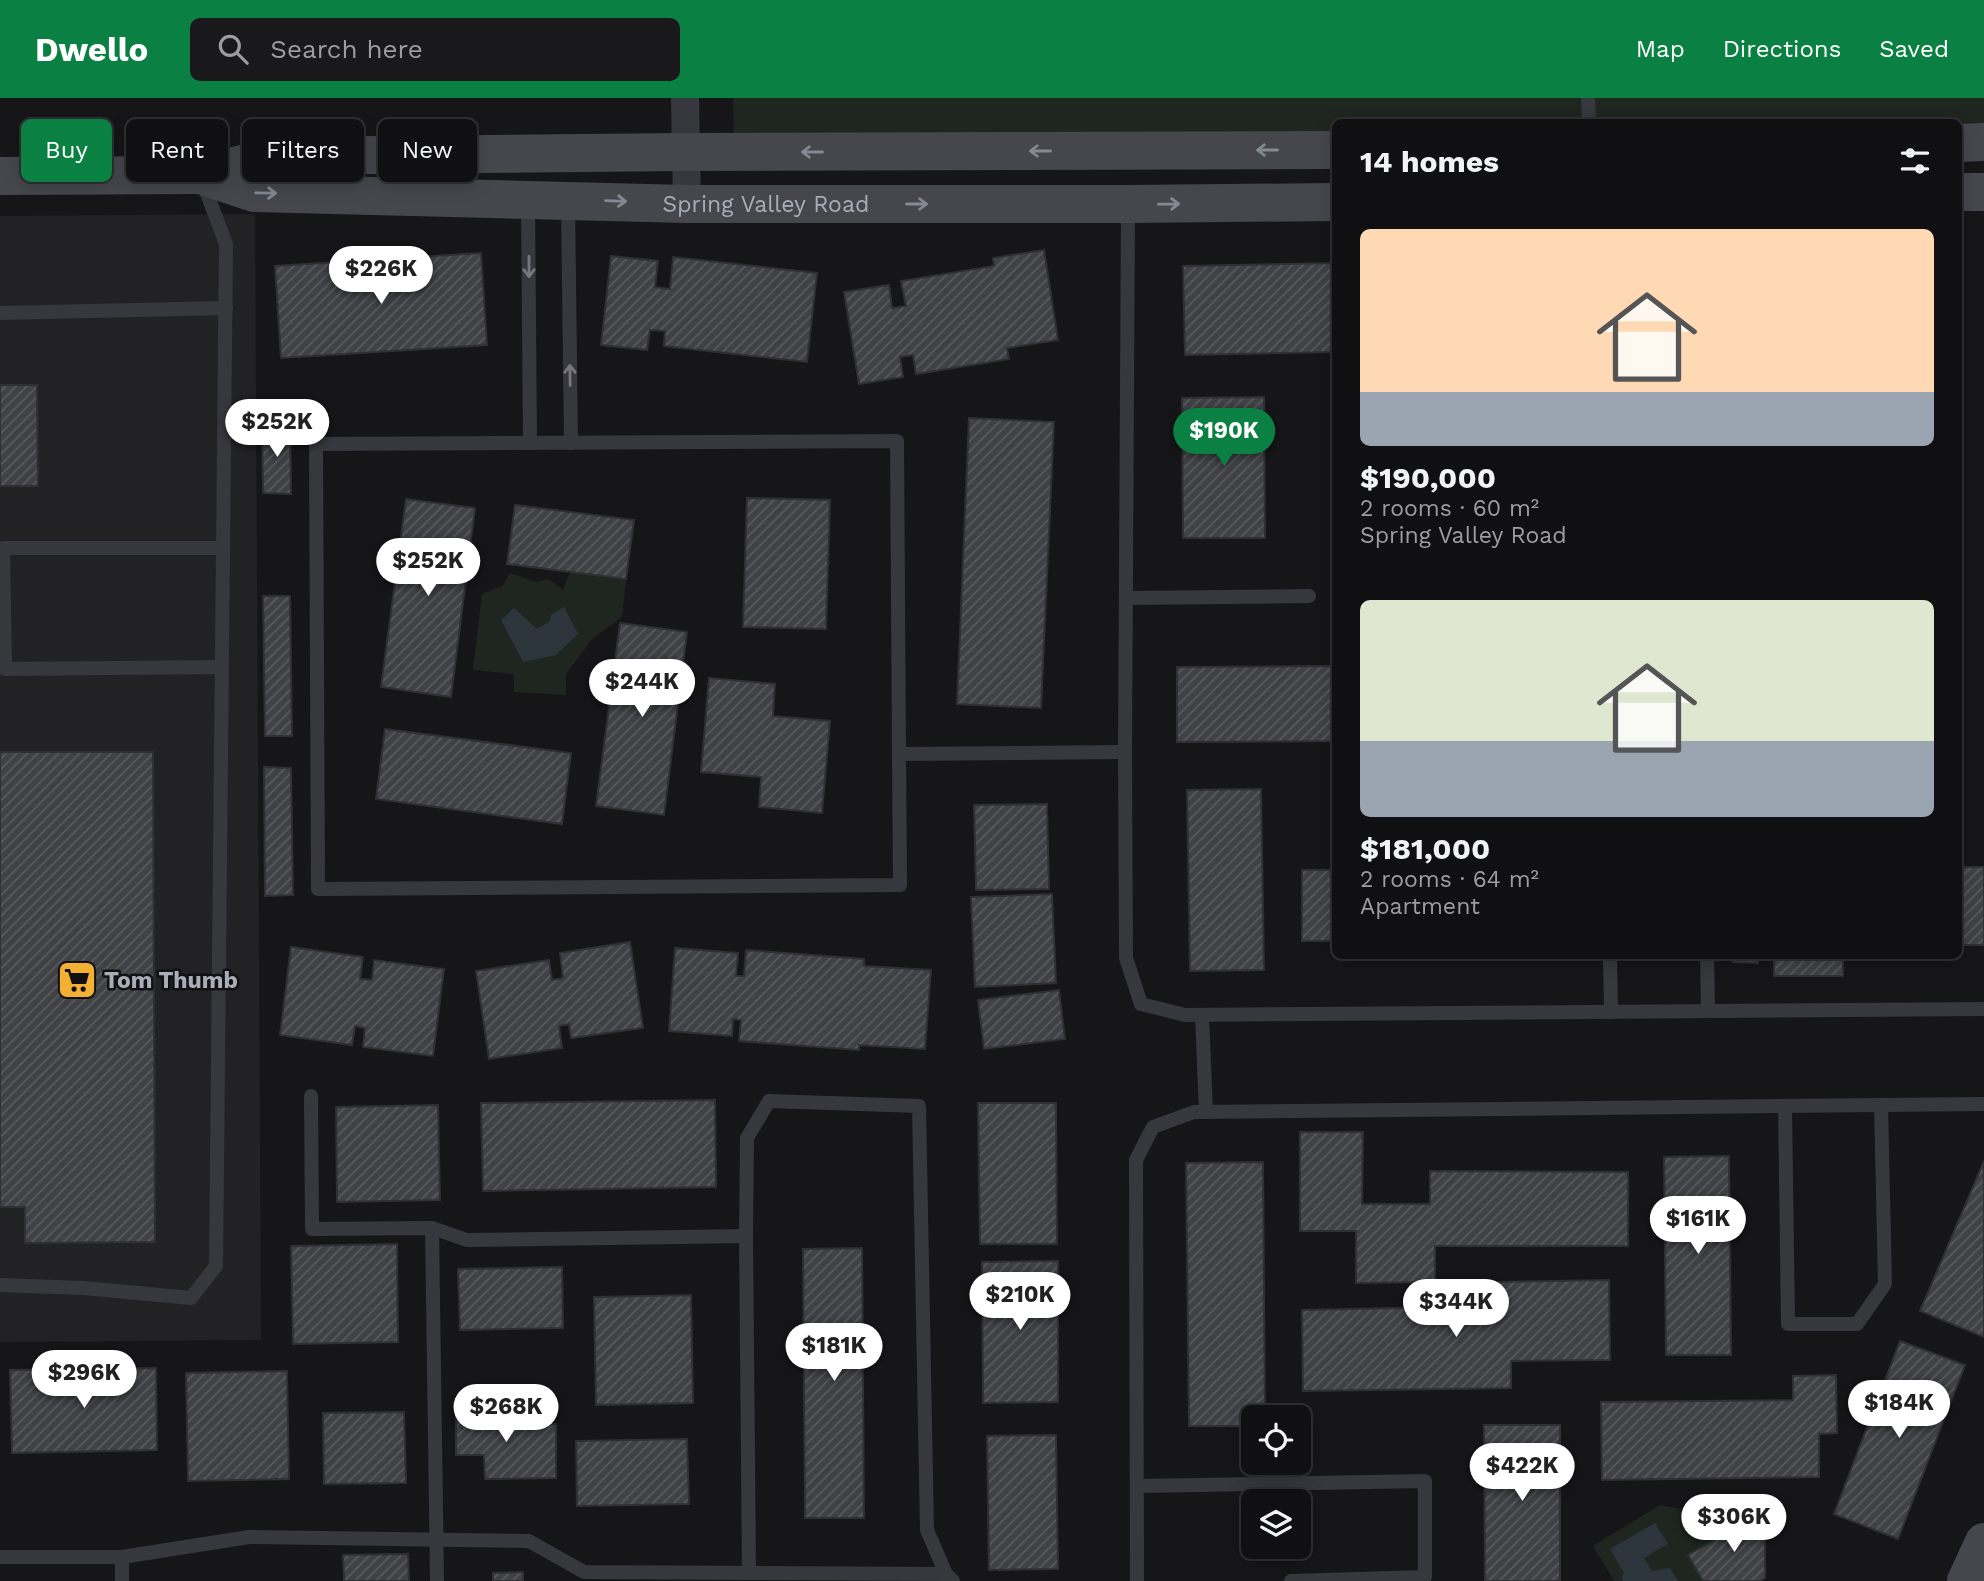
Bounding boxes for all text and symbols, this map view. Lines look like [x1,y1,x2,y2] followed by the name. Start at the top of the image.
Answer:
[190,18,680,81] search box
[35,30,148,69] text: Dwello
[214,30,252,68] icon: search
[270,34,423,64] text: Search here
[1636,35,1685,63] text: Map
[1723,35,1841,63] text: Directions
[1879,35,1949,63] text: Saved
[21,119,112,182] chip: Buy
[126,119,228,182] chip: Rent
[242,119,364,182] chip: Filters
[378,119,477,182] chip: New
[1896,142,1934,180] icon: filters
[1028,144,1051,158] one-way arrow
[1256,144,1279,157] one-way arrow
[1360,144,1499,179] text: 14 homes
[801,145,824,159] one-way arrow
[254,186,277,200] one-way arrow
[662,190,869,218] street label: Spring Valley Road
[604,195,627,208] one-way arrow
[905,197,928,211] one-way arrow
[1157,197,1180,211] one-way arrow
[332,246,430,306] pin: $226K
[345,255,417,282] text: $226K
[522,255,535,278] one-way arrow
[1584,274,1710,400] icon: home
[563,363,577,386] one-way arrow
[228,400,326,459] pin: $252K
[241,408,313,435] text: $252K
[1175,408,1273,468] pin: $190K
[1189,417,1259,444] text: $190K
[1360,460,1496,495] text: $190,000
[1360,495,1539,522] text: 2 rooms · 60 m²
[1360,522,1567,549] text: Spring Valley Road
[379,538,477,598] pin: $252K
[392,547,464,574] text: $252K
[1584,645,1710,771] icon: home
[593,660,691,719] pin: $244K
[605,668,679,695] text: $244K
[1360,831,1490,866] text: $181,000
[1360,866,1539,893] text: 2 rooms · 64 m²
[1360,893,1480,920] text: Apartment
[56,959,98,1001] supermarket icon: Tom Thumb
[104,967,238,994] place label: Tom Thumb
[1649,1196,1747,1256] pin: $161K
[1666,1205,1730,1232] text: $161K
[971,1272,1069,1332] pin: $210K
[1407,1280,1505,1339] pin: $344K
[985,1281,1055,1308] text: $210K
[1419,1288,1493,1315] text: $344K
[785,1324,883,1383] pin: $181K
[802,1332,866,1359] text: $181K
[35,1350,133,1410] pin: $296K
[48,1359,120,1386] text: $296K
[1850,1380,1948,1440] pin: $184K
[457,1384,555,1444] pin: $268K
[1864,1389,1934,1416] text: $184K
[470,1393,542,1420] text: $268K
[1241,1405,1311,1559] map controls
[1241,1405,1311,1475] button: locate
[1473,1444,1571,1503] pin: $422K
[1486,1452,1558,1479] text: $422K
[1241,1489,1311,1559] button: layers
[1685,1494,1783,1554] pin: $306K
[1697,1503,1771,1530] text: $306K

